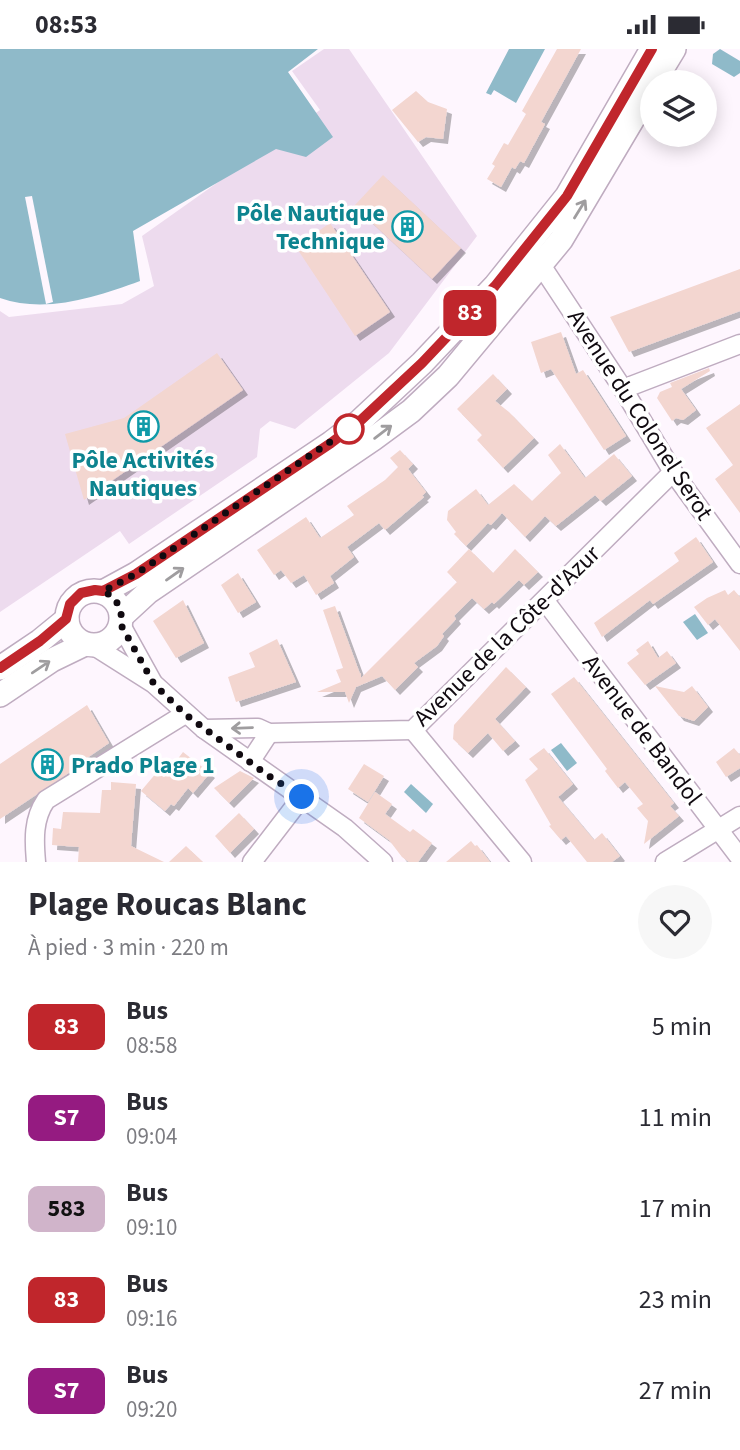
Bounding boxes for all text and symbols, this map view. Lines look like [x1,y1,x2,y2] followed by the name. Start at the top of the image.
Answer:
[35,6,98,43] text: 08:53
[640,70,717,147] map controls
[640,70,717,147] button: layers
[236,196,385,259] place label: Pôle Nautique Technique
[574,200,588,220] one-way arrow
[391,210,425,244] building icon: Pôle Nautique Technique
[438,290,502,336] line badge: 83
[457,295,483,330] text: 83
[559,303,721,527] street label: Avenue du Colonel Serot
[126,409,160,443] building icon: Pôle Activités Nautiques
[334,414,364,444] unlabelled marker
[374,424,392,439] one-way arrow
[72,443,214,506] place label: Pôle Activités Nautiques
[406,537,609,735] street label: Avenue de la Côte-d'Azur
[165,567,184,581] one-way arrow
[574,647,710,813] street label: Avenue de Bandol
[31,660,51,674] one-way arrow
[231,722,254,735] one-way arrow
[31,748,65,782] building icon: Prado Plage 1
[71,748,215,783] place label: Prado Plage 1
[284,779,319,814] your location
[28,881,307,928] text: Plage Roucas Blanc
[638,885,712,959] button: heart
[28,931,229,964] text: À pied · 3 min · 220 m
[126,992,168,1029] text: Bus
[652,1008,712,1045] text: 5 min
[54,1009,79,1044] text: 83
[126,1029,177,1062] text: 08:58
[126,1083,168,1120] text: Bus
[639,1099,712,1136] text: 11 min
[53,1100,80,1135] text: S7
[126,1120,177,1153] text: 09:04
[126,1174,168,1211] text: Bus
[639,1190,712,1227] text: 17 min
[47,1191,86,1226] text: 583
[126,1211,177,1244] text: 09:10
[126,1265,168,1302] text: Bus
[639,1281,712,1318] text: 23 min
[54,1282,79,1317] text: 83
[126,1302,177,1335] text: 09:16
[126,1356,168,1393] text: Bus
[639,1372,712,1409] text: 27 min
[53,1373,80,1408] text: S7
[126,1393,177,1426] text: 09:20

